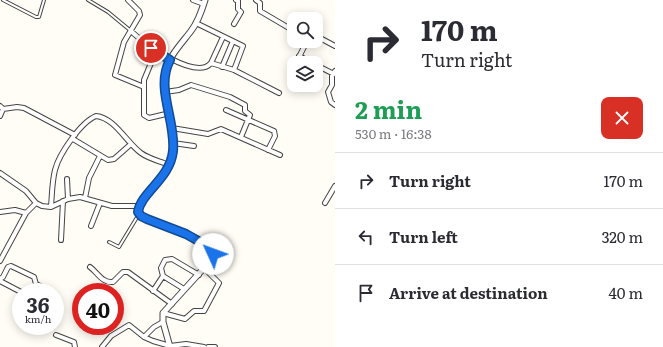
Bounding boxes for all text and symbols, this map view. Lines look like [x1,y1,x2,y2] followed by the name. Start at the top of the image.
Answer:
[421,8,498,50] text: 170 m
[287,12,323,92] map controls
[287,12,323,48] button: search
[355,16,407,68] icon: right
[134,31,168,65] pin
[140,37,162,59] icon: arrive
[421,46,512,73] text: Turn right
[287,56,323,92] button: layers
[355,91,422,126] text: 2 min
[601,97,643,139] button: close
[355,124,432,143] text: 530 m · 16:38
[389,169,471,192] text: Turn right
[604,169,643,192] text: 170 m
[355,170,377,192] icon: right
[389,225,458,248] text: Turn left
[601,225,643,248] text: 320 m
[355,226,377,248] icon: left
[192,233,234,275] position arrow
[389,281,548,304] text: Arrive at destination
[609,281,643,304] text: 40 m
[355,282,377,304] icon: arrive
[72,283,124,335] speed limit sign: 40
[27,289,49,319] text: 36
[25,311,51,326] text: km/h

